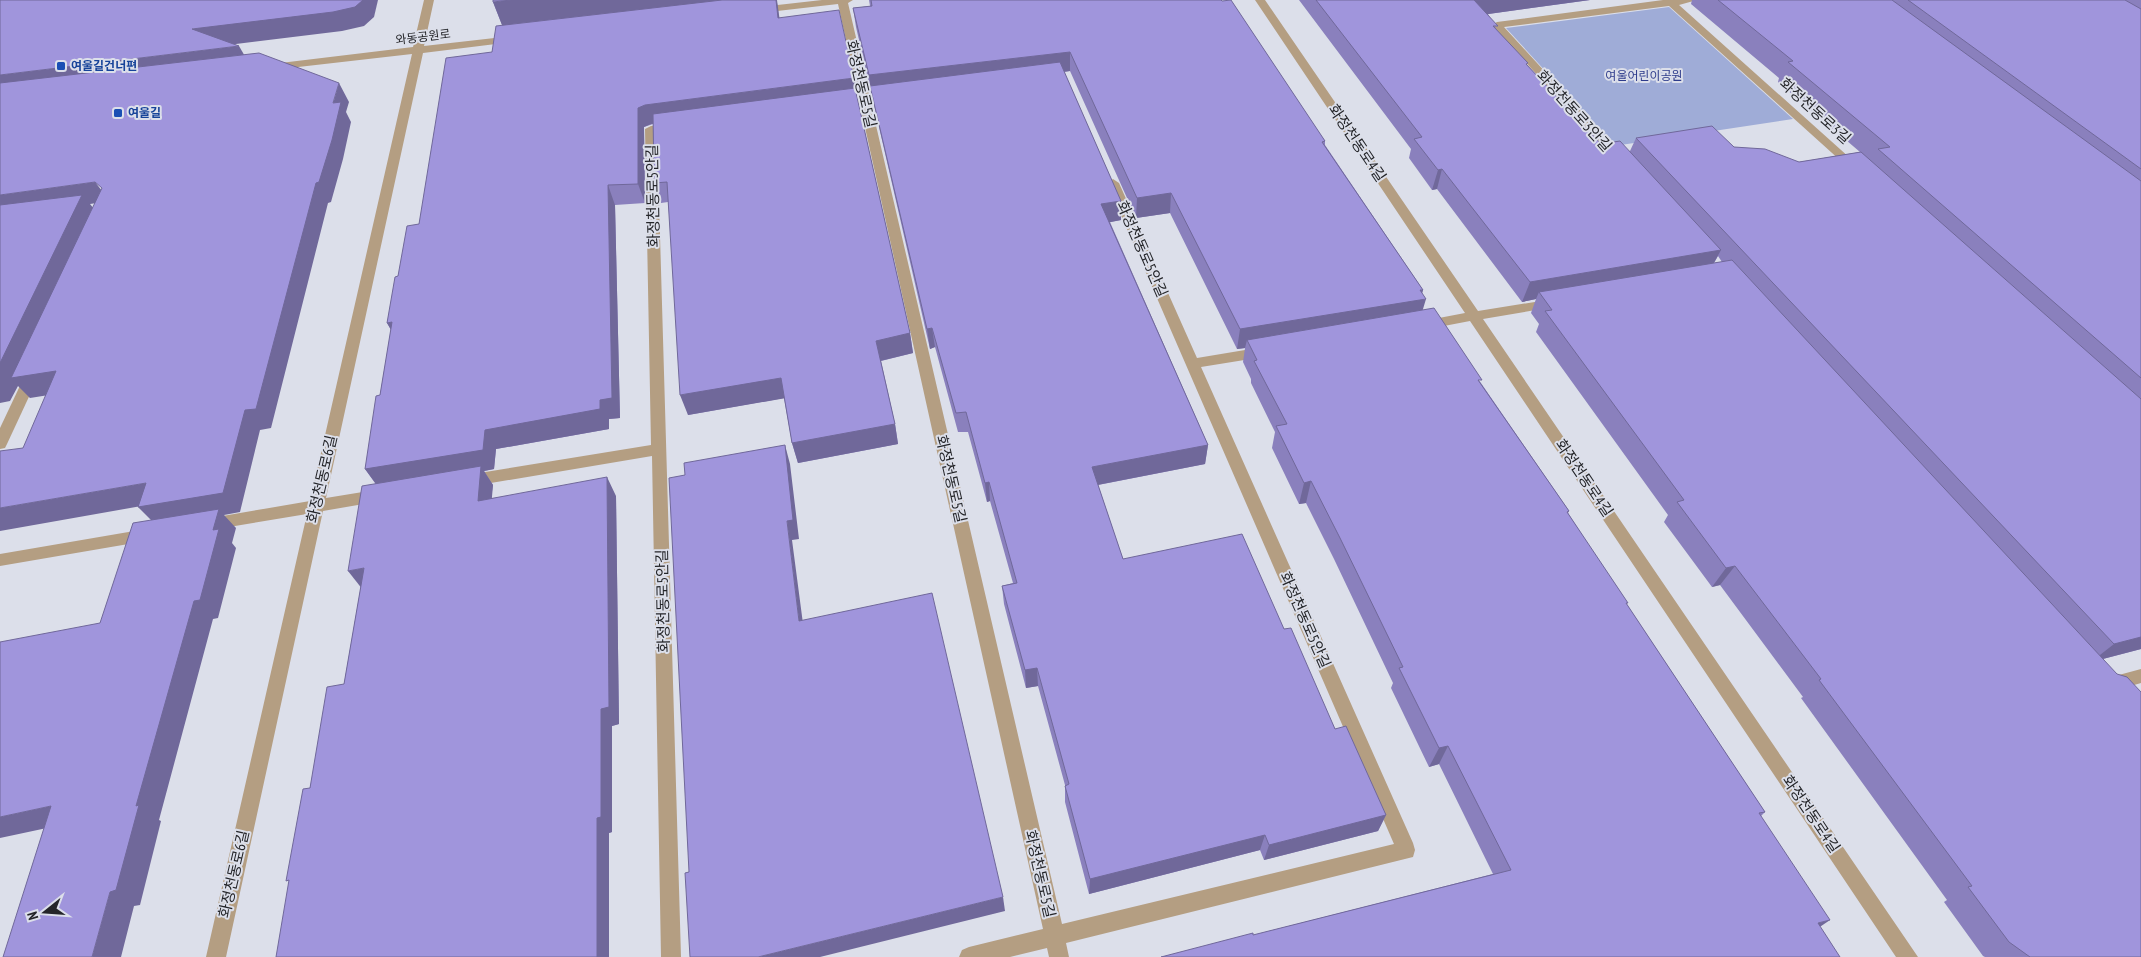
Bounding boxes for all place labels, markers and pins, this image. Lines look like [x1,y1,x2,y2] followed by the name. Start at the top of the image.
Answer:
[71,58,137,73] place label: 여울길건너편
[55,60,67,72] marker: 여울길건너편
[128,105,161,120] place label: 여울길
[112,107,124,119] marker: 여울길

